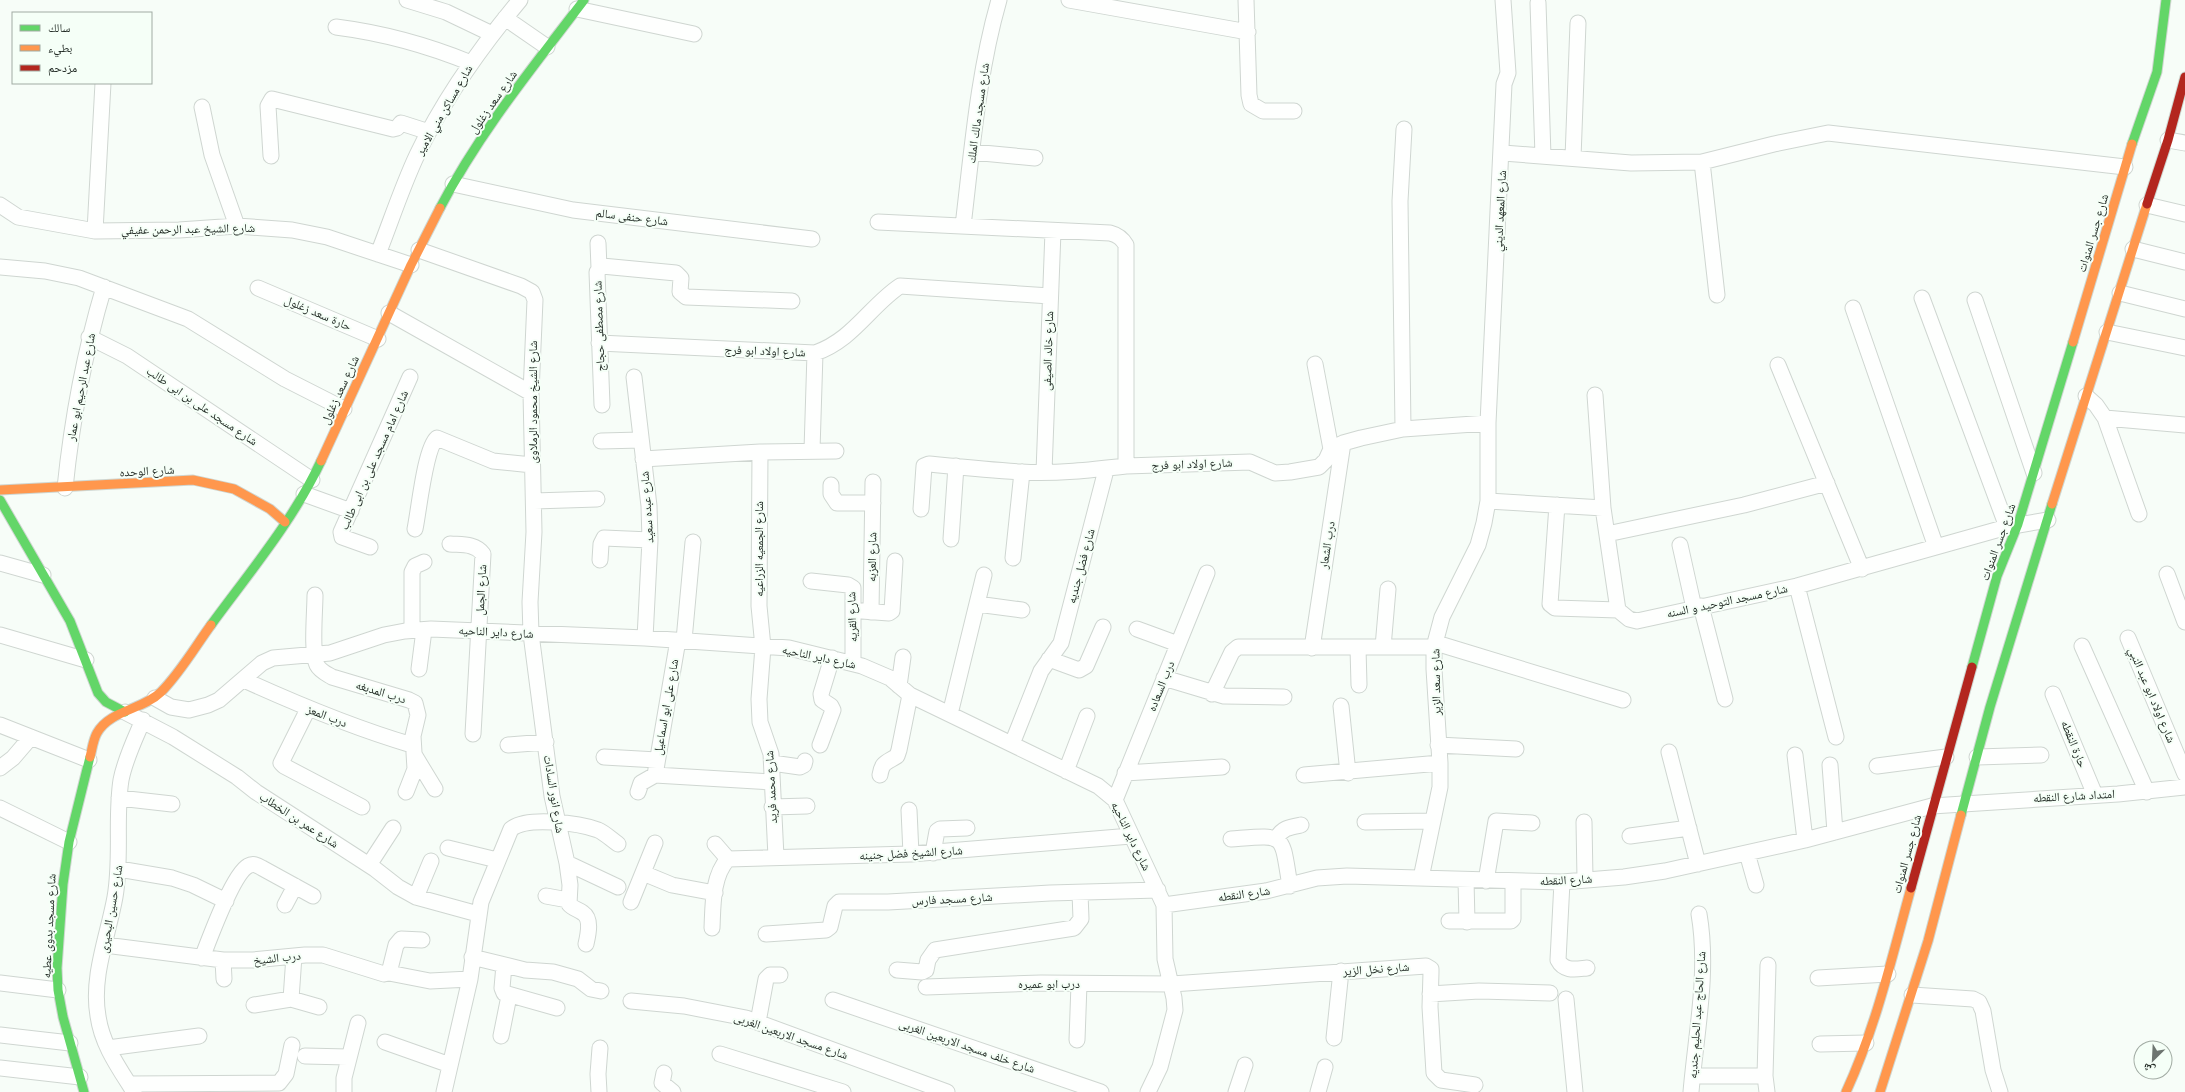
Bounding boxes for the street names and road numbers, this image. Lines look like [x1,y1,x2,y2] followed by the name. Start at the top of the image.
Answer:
[410,61,478,160] street label: شارع مساكن مني الامير
[962,61,993,164] street label: شارع مسجد مالك الملك
[464,66,521,137] street label: شارع سعد زغلول
[1489,170,1512,252] street label: شارع المعهد الديني
[2073,192,2113,274] street label: شارع جسر المنوات
[595,204,669,229] street label: شارع حنفى سالم
[121,219,255,240] street label: شارع الشيخ عبد الرحمن عفيفي
[588,280,609,372] street label: شارع مصطفى حجاج
[282,291,355,334] street label: حارة سعد زغلول
[1038,311,1057,391] street label: شارع خالد الصيفى
[62,331,99,443] street label: شارع عبد الرحيم ابو عمار
[524,340,541,463] street label: شارع الشيخ محمود الرملاوى
[724,341,806,360] street label: شارع اولاد ابو فرج
[316,353,363,427] street label: شارع سعد زغلول
[143,362,261,449] street label: شارع مسجد على بن ابى طالب
[335,387,412,532] street label: شارع امام مسجد على بن ابى طالب
[1151,454,1233,473] street label: شارع اولاد ابو فرج
[119,461,175,480] street label: شارع الوحده
[636,470,657,544] street label: شارع عبده سعيد
[750,501,767,597] street label: شارع الجمعيه الزراعيه
[1976,501,2019,583] street label: شارع جسر المنوات
[1314,520,1339,571] street label: درب الشعار
[1062,526,1099,605] street label: شارع فضل جنديه
[863,532,880,582] street label: شارع العزبه
[471,564,490,616] street label: شارع الجمل
[1665,579,1789,622] street label: شارع مسجد التوحيد و السنه
[842,591,861,642] street label: شارع القريه
[458,621,534,642] street label: شارع داير الناحيه
[781,640,858,673] street label: شارع داير الناحيه
[2123,644,2180,746] street label: شارع اولاد ابو عبد النبي
[1426,648,1445,717] street label: شارع سعد الزير
[649,657,682,756] street label: شارع على ابو اسماعيل
[1143,658,1178,714] street label: درب السعاده
[354,676,408,707] street label: درب المدبغه
[304,700,350,731] street label: درب المعز
[2057,718,2092,770] street label: حارة النقطه
[760,750,781,824] street label: شارع محمد فريد
[540,754,569,834] street label: شارع انور السادات
[2033,785,2115,806] street label: امتداد شارع النقطه
[256,788,342,852] street label: شارع عمر بن الخطاب
[1107,798,1156,873] street label: شارع داير الناحيه
[1888,812,1925,895] street label: شارع جسر المنوات
[859,841,963,864] street label: شارع الشيخ فضل جنينه
[94,863,127,954] street label: شارع حسين البحيرى
[1539,870,1593,889] street label: شارع النقطه
[37,873,60,979] street label: شارع مسجد بدوى عطيه
[1217,881,1271,906] street label: شارع النقطه
[911,888,993,909] street label: شارع مسجد فارس
[252,947,302,968] street label: درب الشيخ
[1684,950,1709,1079] street label: شارع الحاج عبد الحليم جنديه
[1341,958,1410,979] street label: شارع نخل الزير
[1018,975,1080,992] street label: درب ابو عميره
[732,1008,850,1063] street label: شارع مسجد الاربعين الغربى
[897,1014,1038,1077] street label: شارع خلف مسجد الاربعين الغربى

